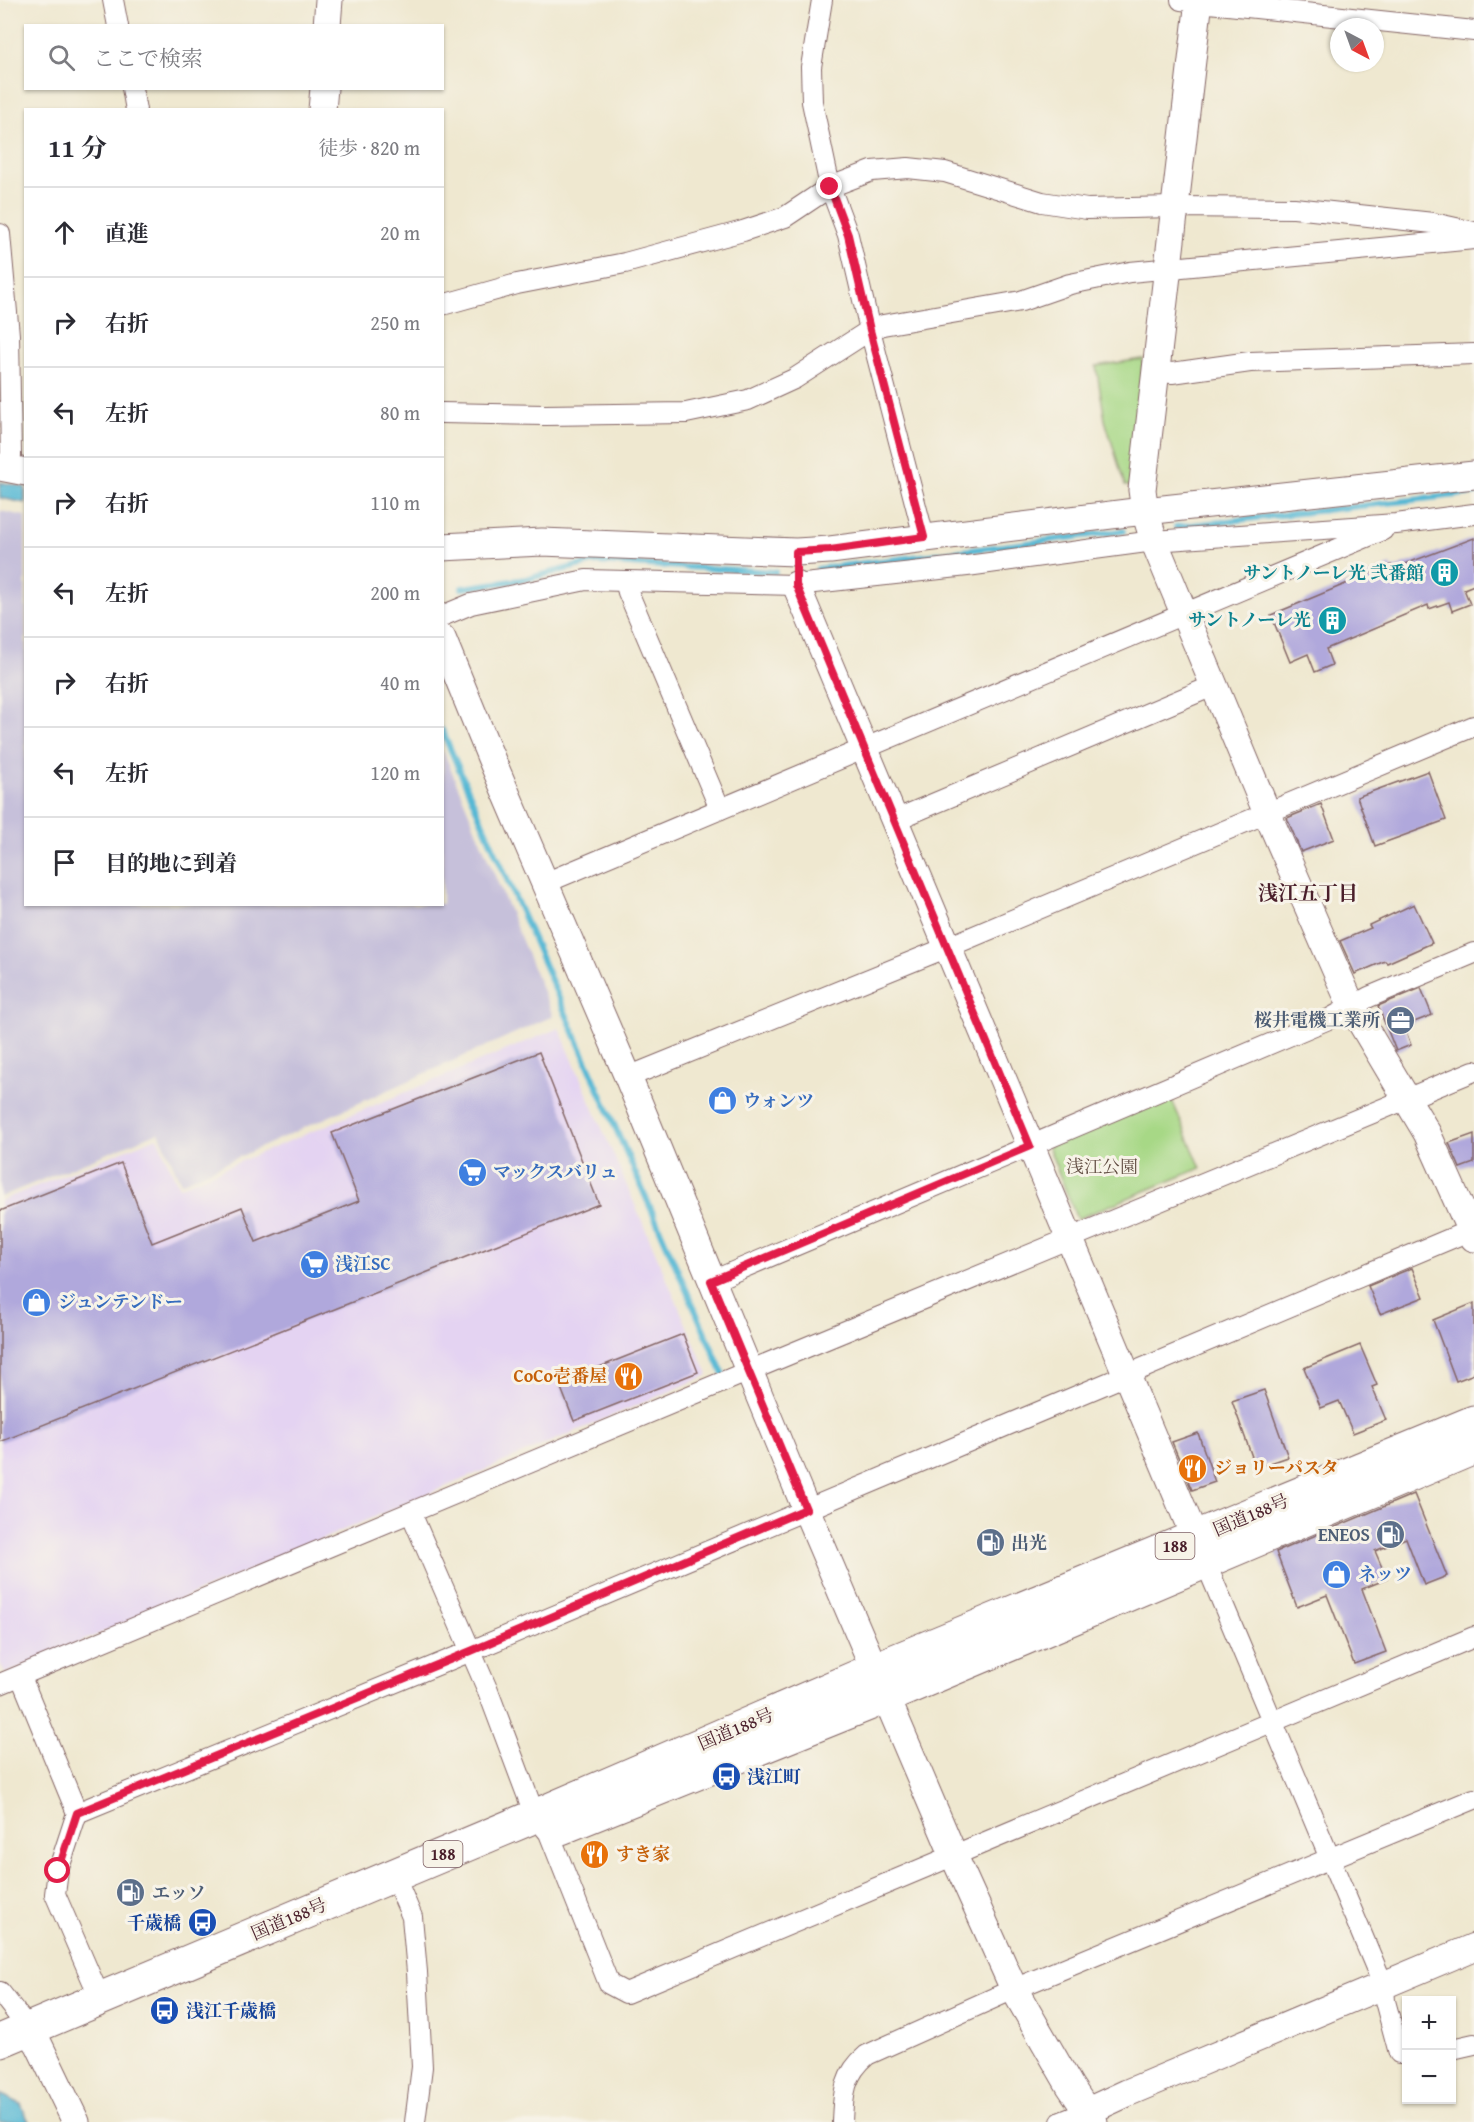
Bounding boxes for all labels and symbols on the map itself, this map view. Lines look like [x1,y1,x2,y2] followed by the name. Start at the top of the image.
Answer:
[1330,18,1384,72] north arrow
[816,173,842,199] route end
[1429,557,1461,589] building icon: サントノーレ光 弐番館
[1243,559,1424,586] place label: サントノーレ光 弐番館
[1316,604,1348,636] building icon: サントノーレ光
[1188,606,1311,633] place label: サントノーレ光
[1258,878,1358,907] district label: 浅江五丁目
[1385,1004,1417,1036] office icon: 桜井電機工業所
[1254,1006,1380,1033] place label: 桜井電機工業所
[706,1085,738,1117] shop icon: ウォンツ
[743,1087,814,1114] place label: ウォンツ
[1066,1153,1138,1180] park label: 浅江公園
[456,1156,488,1188] supermarket icon: マックスバリュ
[493,1158,618,1185] place label: マックスバリュ
[298,1248,330,1280] supermarket icon: 浅江SC
[335,1250,391,1277] place label: 浅江SC
[21,1286,53,1318] shop icon: ジュンテンドー
[58,1288,183,1315] place label: ジュンテンドー
[612,1360,644,1392] restaurant icon: CoCo壱番屋
[513,1362,607,1389] place label: CoCo壱番屋
[1177,1452,1209,1484] restaurant icon: ジョリーパスタ
[1214,1454,1339,1481] place label: ジョリーパスタ
[1209,1486,1293,1543] street label: 国道188号
[1375,1519,1407,1551] fuel station icon: ENEOS
[1318,1521,1370,1548] place label: ENEOS
[974,1527,1006,1559] fuel station icon: 出光
[1011,1529,1047,1556] place label: 出光
[1156,1533,1194,1559] road number: 188
[1321,1558,1353,1590] shop icon: ネッツ
[1358,1560,1412,1587] place label: ネッツ
[694,1700,778,1757] street label: 国道188号
[710,1761,742,1793] bus stop icon: 浅江町
[747,1763,801,1790] place label: 浅江町
[579,1838,611,1870] restaurant icon: すき家
[616,1840,670,1867] place label: すき家
[424,1841,462,1867] road number: 188
[44,1857,70,1883] route start
[115,1877,147,1909] fuel station icon: エッソ
[152,1879,206,1906] place label: エッソ
[247,1890,331,1947] street label: 国道188号
[186,1907,218,1939] bus stop icon: 千歳橋
[127,1909,181,1936] place label: 千歳橋
[149,1995,181,2027] bus stop icon: 浅江千歳橋
[186,1997,276,2024] place label: 浅江千歳橋

